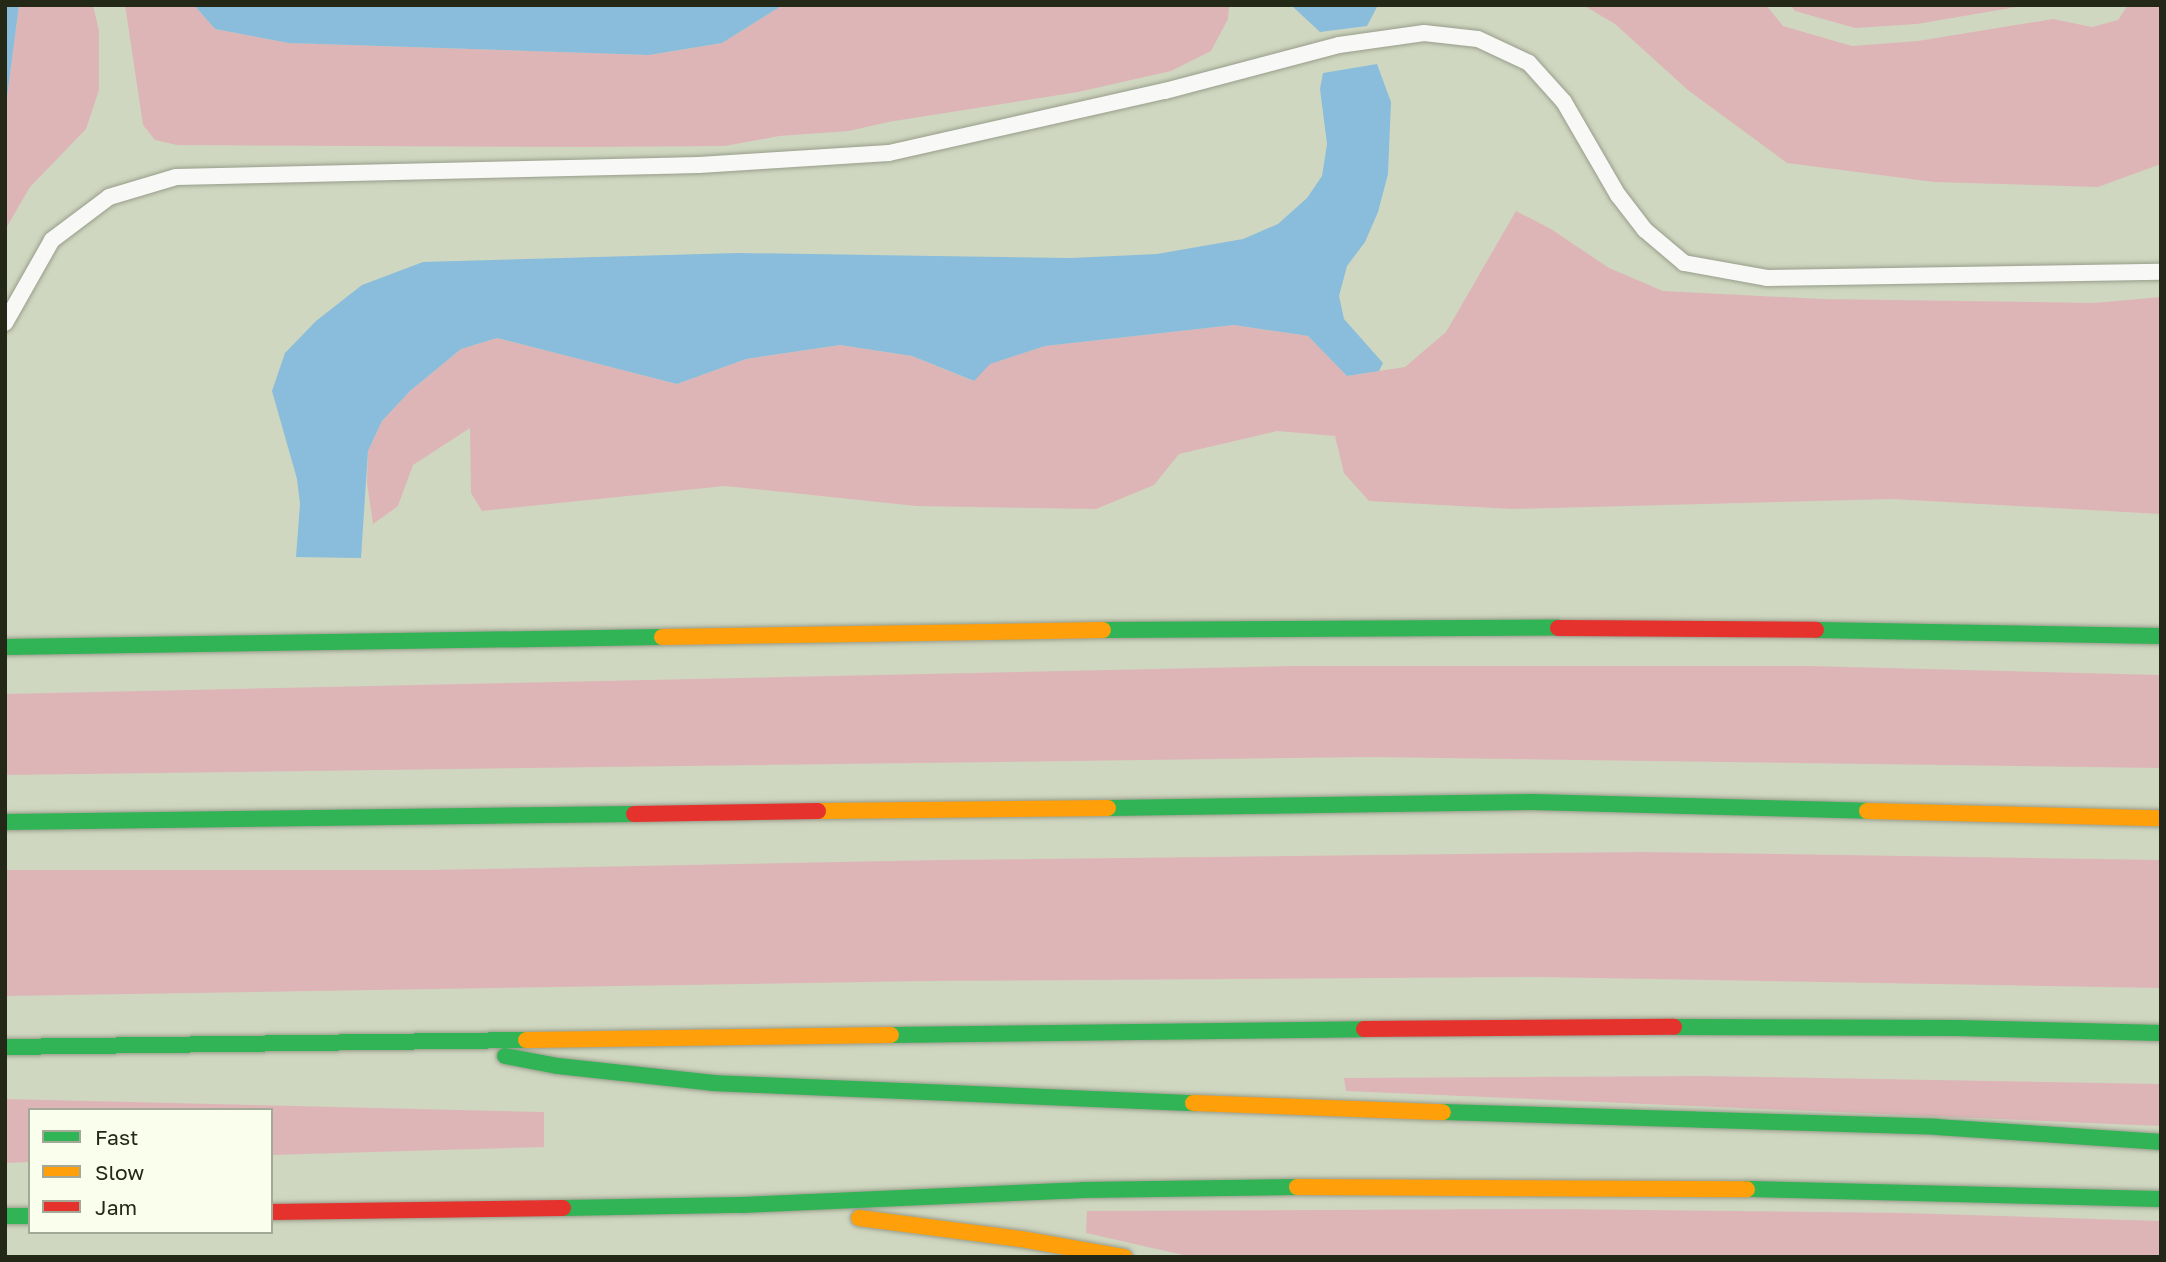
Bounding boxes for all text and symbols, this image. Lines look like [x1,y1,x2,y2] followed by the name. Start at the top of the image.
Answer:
[28,1108,273,1234] legend
[95,1124,138,1150] text: Fast
[95,1159,144,1185] text: Slow
[95,1194,137,1220] text: Jam

